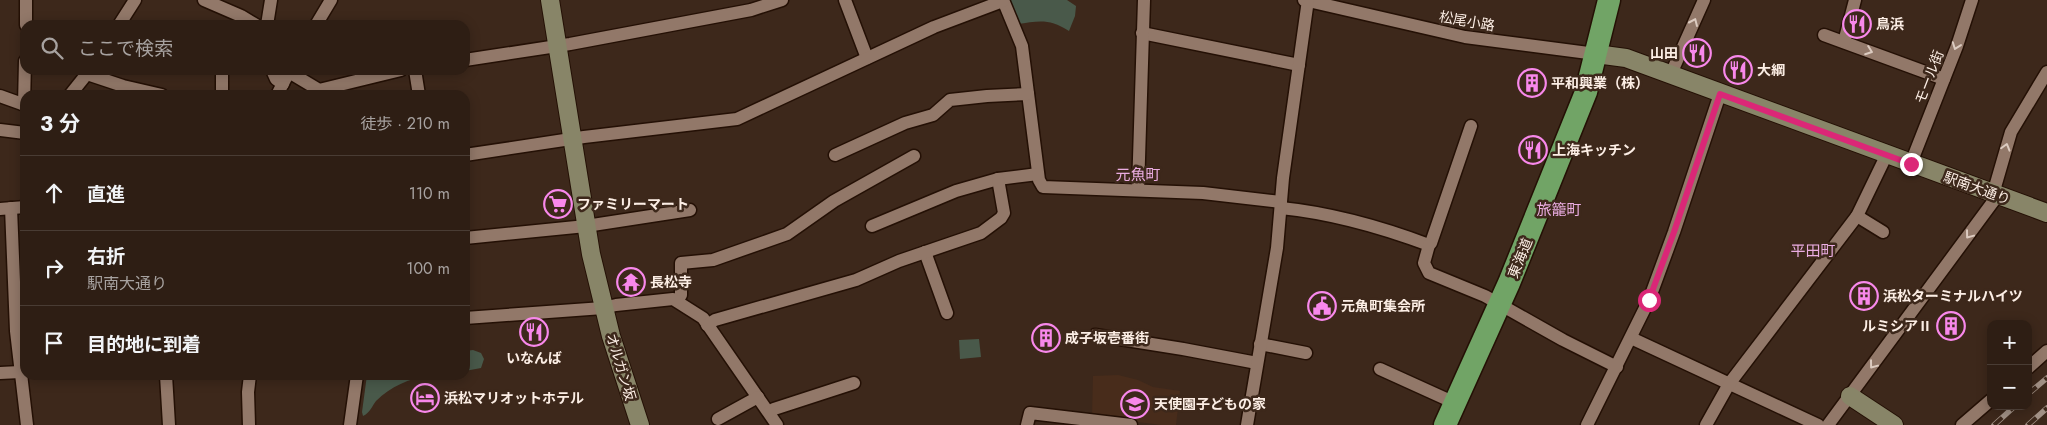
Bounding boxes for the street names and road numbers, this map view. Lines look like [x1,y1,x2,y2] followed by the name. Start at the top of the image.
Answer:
[1438,6,1496,36] street label: 松尾小路
[1910,47,1948,107] street label: モール街
[1941,167,2013,209] street label: 駅南大通り
[1503,235,1537,281] street label: 東海道
[601,331,641,403] street label: オルガン坂

